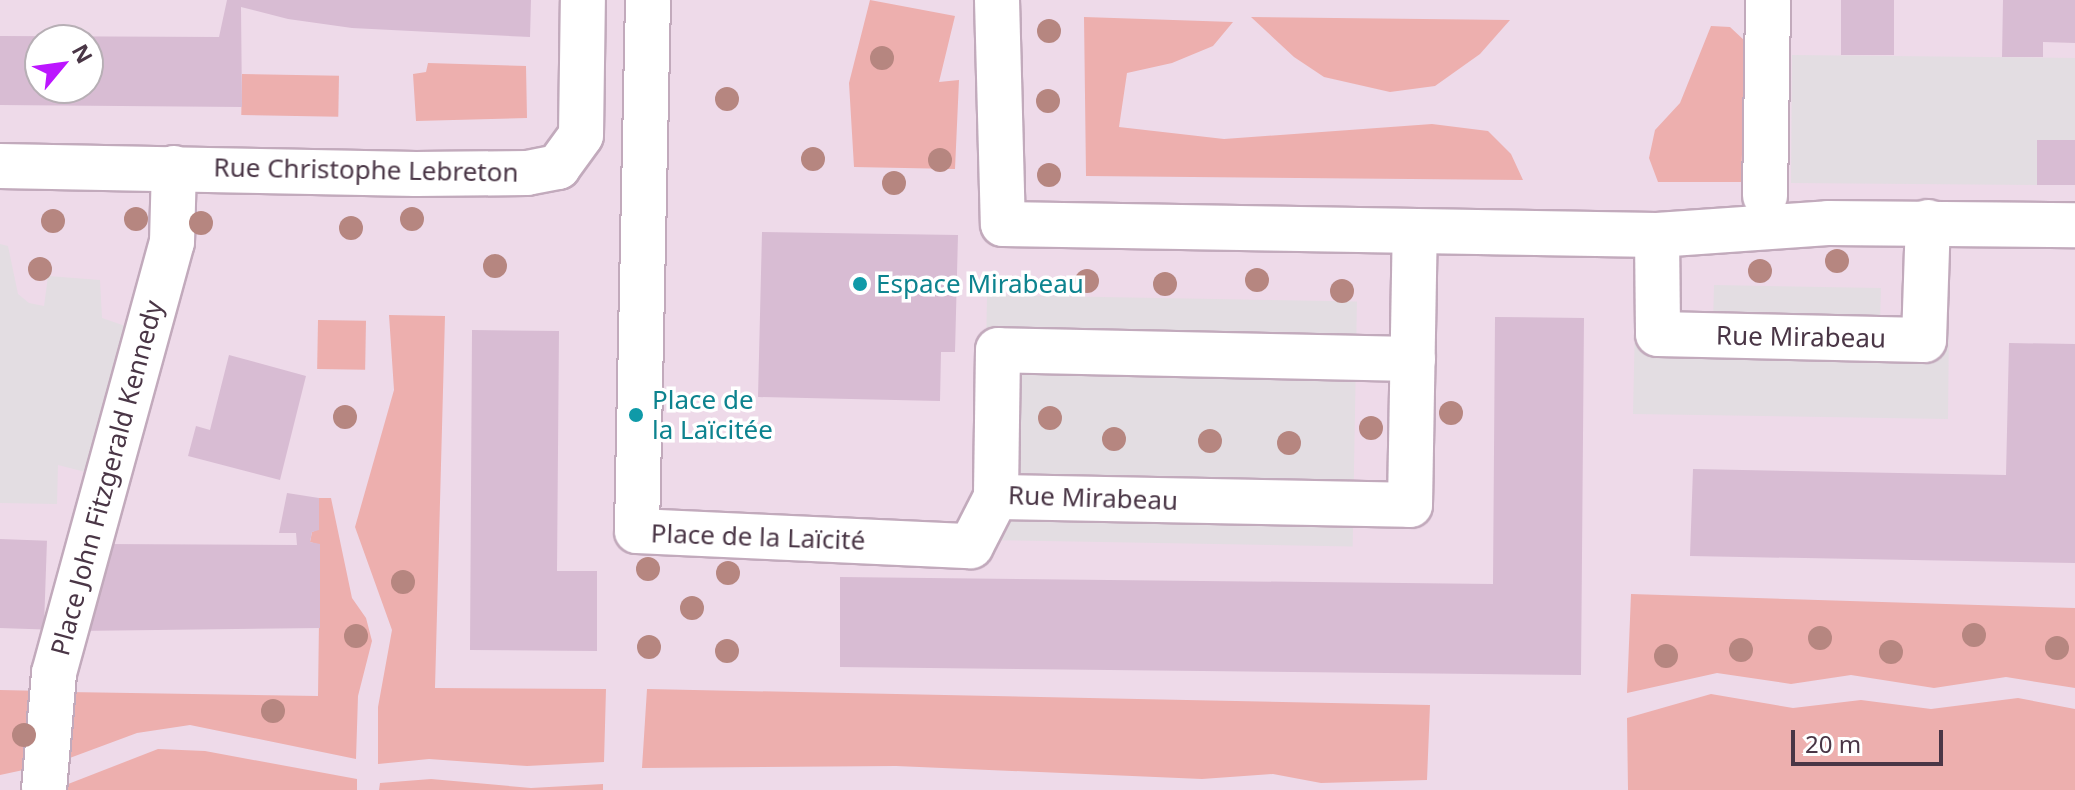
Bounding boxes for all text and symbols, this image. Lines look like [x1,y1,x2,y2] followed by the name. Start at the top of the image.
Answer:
[24,24,104,104] north arrow
[66,38,101,68] text: N
[213,152,519,188] street label: Rue Christophe Lebreton
[876,268,1084,300] place label: Espace Mirabeau
[851,275,869,293] marker: Espace Mirabeau
[45,297,169,659] street label: Place John Fitzgerald Kennedy
[1716,320,1886,354] street label: Rue Mirabeau
[652,384,773,446] place label: Place de la Laïcitée
[627,406,645,424] marker: Place de la Laïcitée
[1007,479,1179,517] street label: Rue Mirabeau
[650,518,866,556] street label: Place de la Laïcité
[1795,714,1947,764] scale bar
[1805,727,1861,760] text: 20 m

